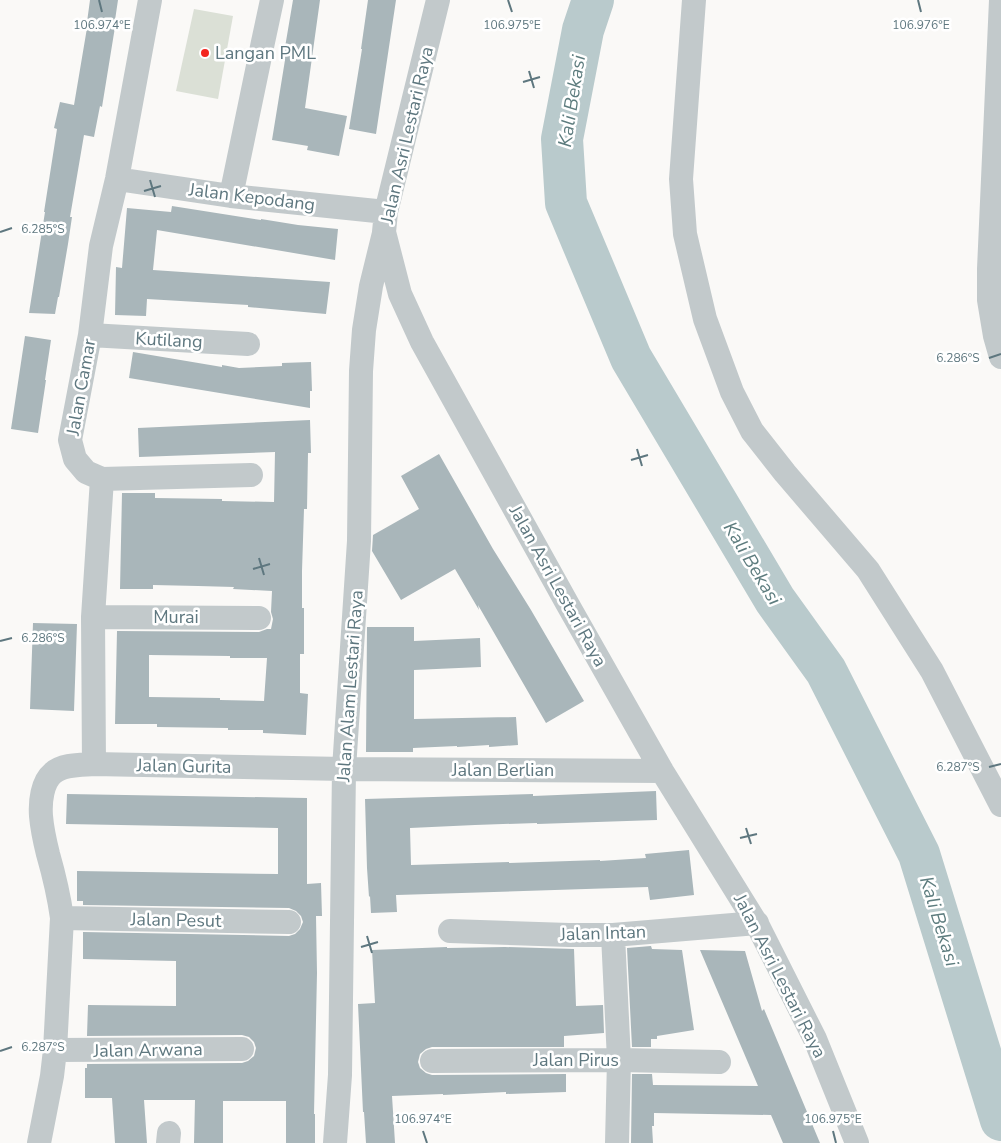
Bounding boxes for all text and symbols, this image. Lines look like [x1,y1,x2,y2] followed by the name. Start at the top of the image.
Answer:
[73,17,131,33] text: 106.974°E
[483,17,541,33] text: 106.975°E
[892,17,950,33] text: 106.976°E
[215,41,316,65] place label: Langan PML
[375,44,439,227] street label: Jalan Asri Lestari Raya
[199,47,211,59] marker: Langan PML
[552,53,592,149] water label: Kali Bekasi
[187,177,317,217] street label: Jalan Kepodang
[21,221,65,237] text: 6.285°S
[135,326,203,354] street label: Kutilang
[61,336,101,438] street label: Jalan Camar
[936,350,980,366] text: 6.286°S
[503,500,612,671] street label: Jalan Asri Lestari Raya
[717,517,787,611] water label: Kali Bekasi
[331,589,369,784] street label: Jalan Alam Lestari Raya
[153,605,199,629] street label: Murai
[21,630,65,646] text: 6.286°S
[135,753,232,779] street label: Jalan Gurita
[451,758,554,782] street label: Jalan Berlian
[936,759,980,775] text: 6.287°S
[913,873,965,970] water label: Kali Bekasi
[728,889,832,1062] street label: Jalan Asri Lestari Raya
[129,907,222,933] street label: Jalan Pesut
[559,920,646,947] street label: Jalan Intan
[92,1037,203,1063] street label: Jalan Arwana
[21,1039,65,1055] text: 6.287°S
[532,1048,619,1072] street label: Jalan Pirus
[394,1111,452,1127] text: 106.974°E
[804,1111,862,1127] text: 106.975°E

